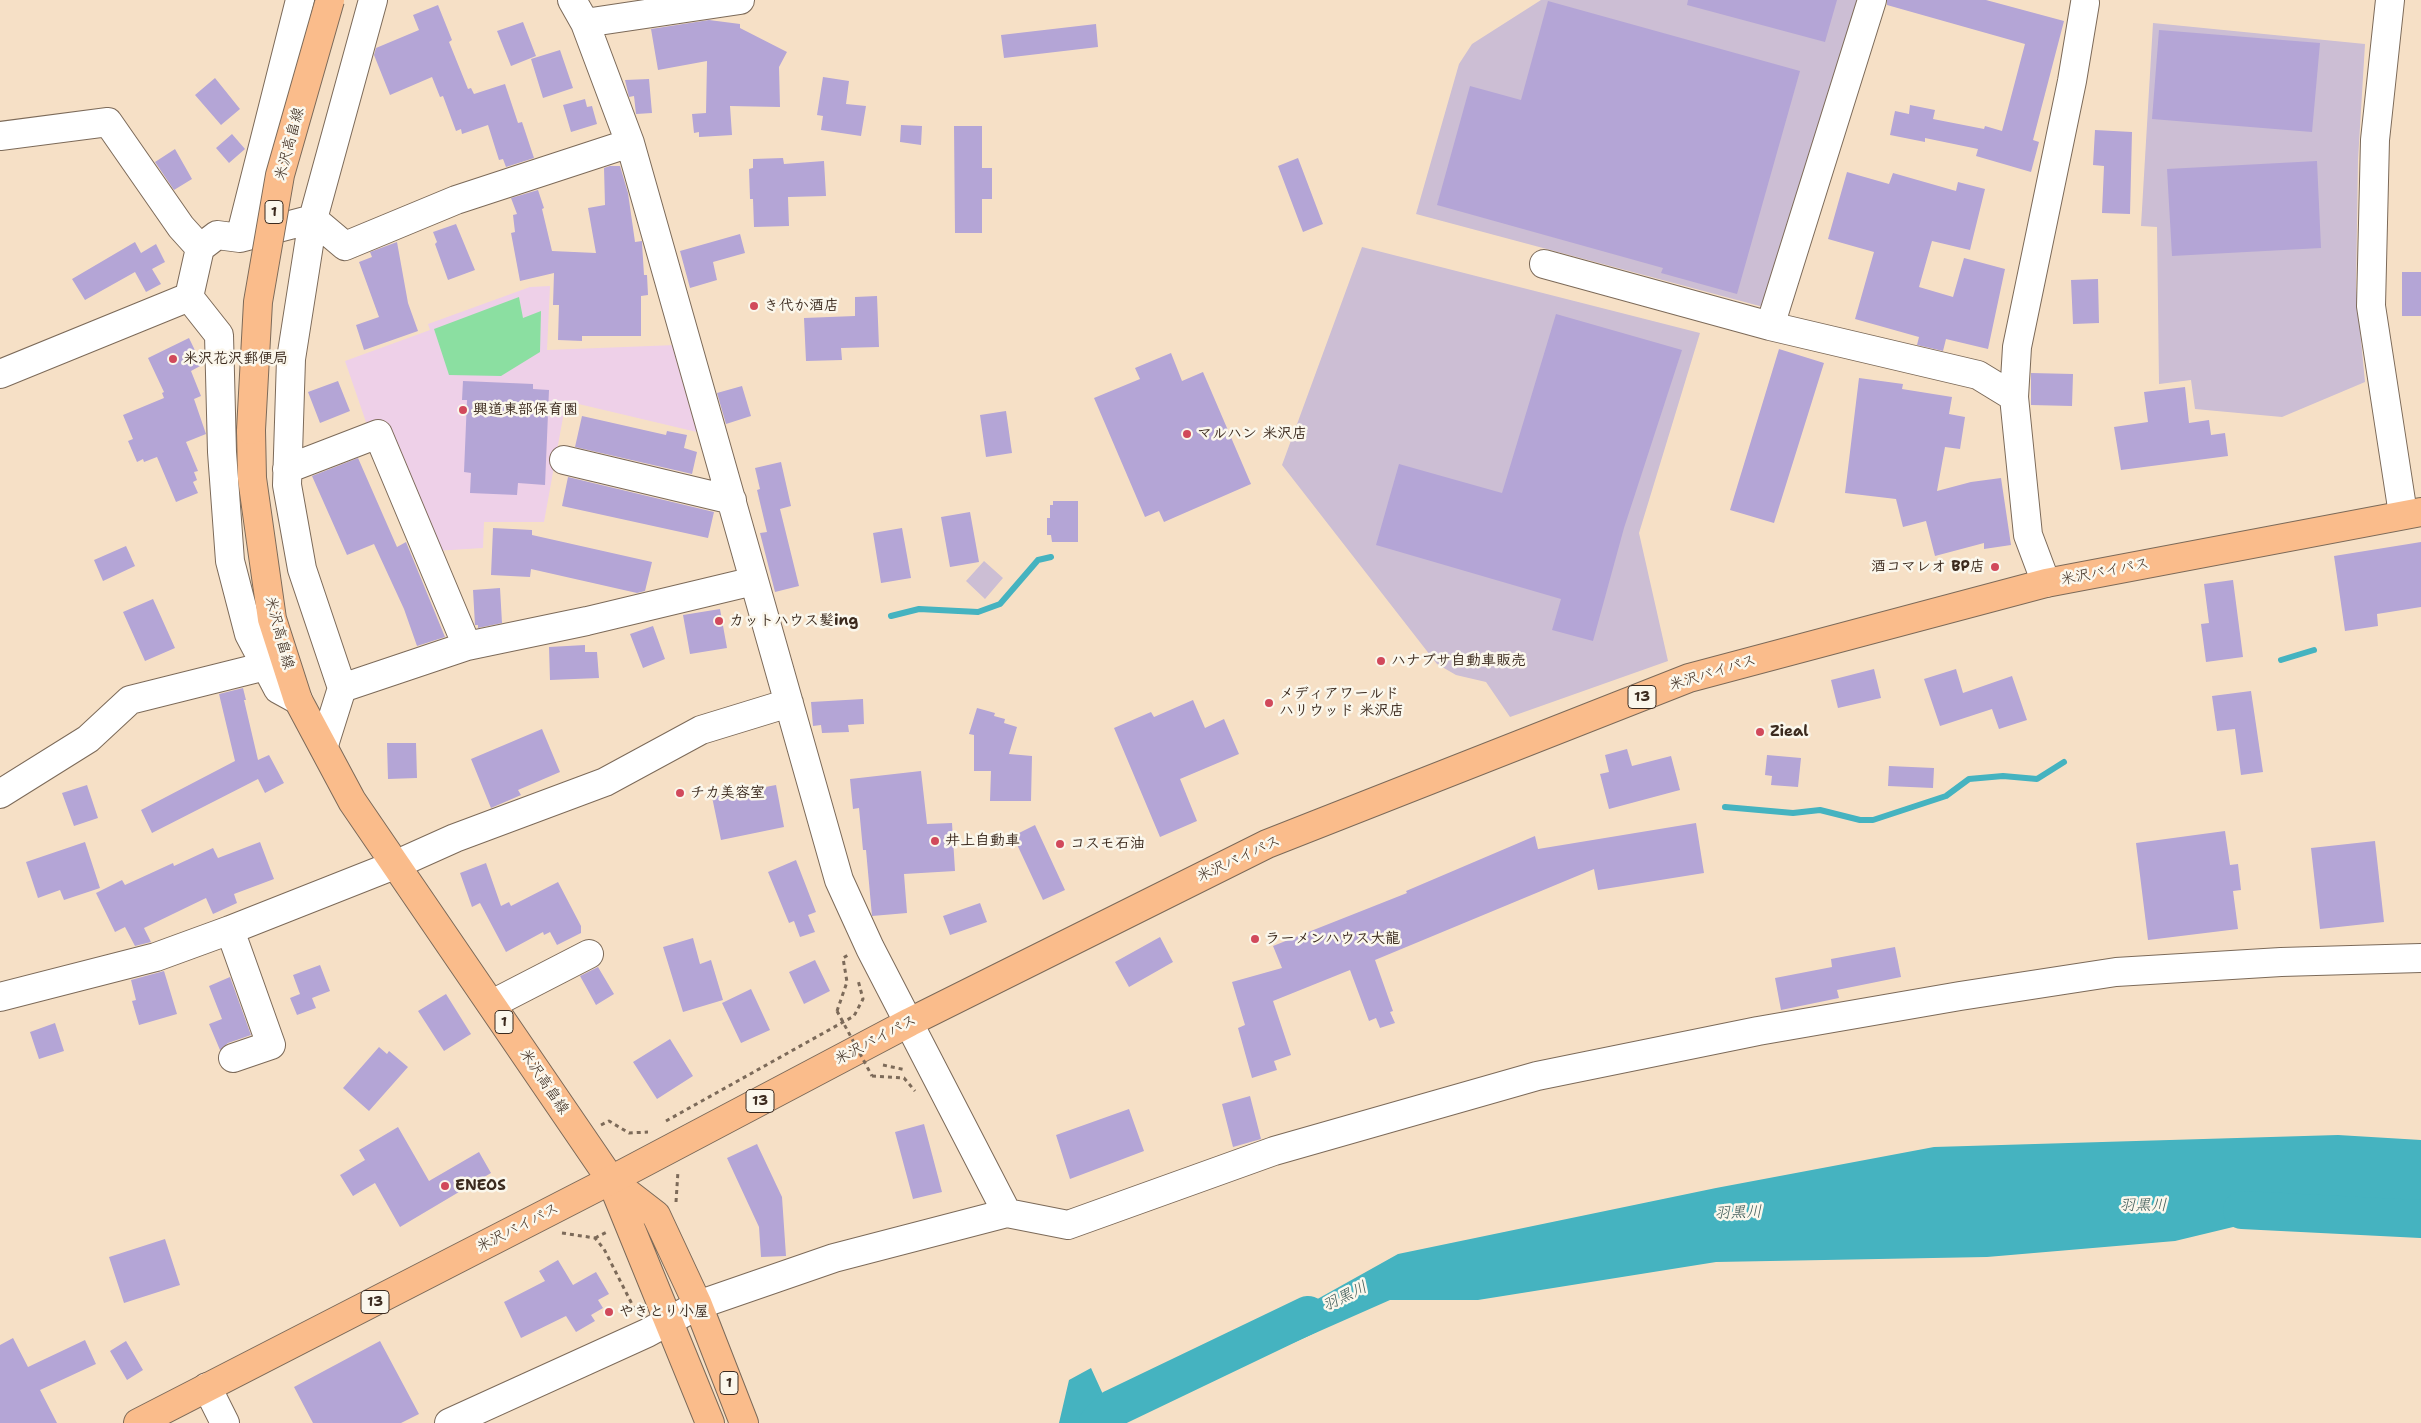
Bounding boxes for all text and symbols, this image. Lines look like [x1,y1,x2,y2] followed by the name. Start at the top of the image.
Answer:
[272,105,308,183] street label: 米沢高畠線
[265,200,283,223] road number: 1
[764,297,839,315] place label: き代か酒店
[748,300,760,312] marker: き代か酒店
[183,350,288,368] place label: 米沢花沢郵便局
[167,353,179,365] marker: 米沢花沢郵便局
[473,401,578,419] place label: 興道東部保育園
[457,404,469,416] marker: 興道東部保育園
[1197,425,1307,443] place label: マルハン 米沢店
[1181,428,1193,440] marker: マルハン 米沢店
[2059,555,2151,589] street label: 米沢バイパス
[1871,558,1985,576] place label: 酒コマレオ BP店
[1989,561,2001,573] marker: 酒コマレオ BP店
[261,594,297,672] street label: 米沢高畠線
[729,612,858,630] place label: カットハウス髪ing
[713,615,725,627] marker: カットハウス髪ing
[1667,651,1759,695] street label: 米沢バイパス
[1391,652,1526,670] place label: ハナブサ自動車販売
[1375,655,1387,667] marker: ハナブサ自動車販売
[1279,685,1404,720] place label: メディアワールド ハリウッド 米沢店
[1628,686,1656,709] road number: 13
[1263,697,1275,709] marker: メディアワールド ハリウッド 米沢店
[1770,723,1808,741] place label: Zieal
[1754,726,1766,738] marker: Zieal
[690,784,765,802] place label: チカ美容室
[674,787,686,799] marker: チカ美容室
[945,832,1020,850] place label: 井上自動車
[1194,832,1284,886] street label: 米沢バイパス
[929,835,941,847] marker: 井上自動車
[1070,835,1145,853] place label: コスモ石油
[1054,838,1066,850] marker: コスモ石油
[1265,930,1400,948] place label: ラーメンハウス大龍
[1249,933,1261,945] marker: ラーメンハウス大龍
[495,1010,513,1034] road number: 1
[832,1011,920,1069] street label: 米沢バイパス
[516,1046,572,1118] street label: 米沢高畠線
[746,1090,774,1112] road number: 13
[455,1177,506,1195] place label: ENEOS
[439,1180,451,1192] marker: ENEOS
[2119,1196,2167,1216] water label: 羽黒川
[474,1200,562,1256] street label: 米沢バイパス
[1714,1203,1762,1223] water label: 羽黒川
[1319,1278,1371,1316] water label: 羽黒川
[361,1290,389,1314] road number: 13
[619,1303,709,1321] place label: やきとり小屋
[603,1306,615,1318] marker: やきとり小屋
[720,1372,738,1395] road number: 1

